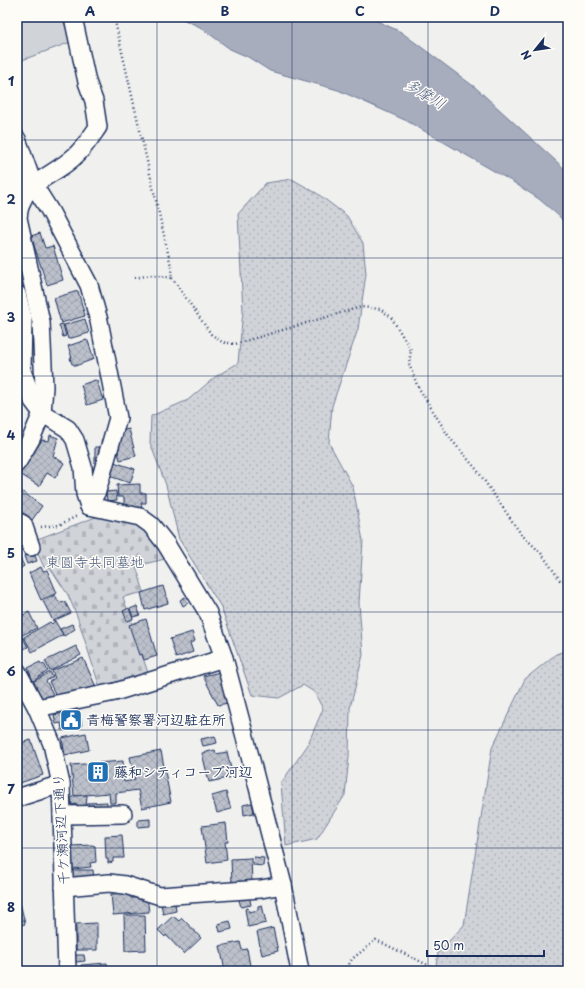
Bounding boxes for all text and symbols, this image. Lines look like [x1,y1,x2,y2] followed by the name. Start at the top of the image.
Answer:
[85,1,95,20] text: A
[221,1,230,20] text: B
[355,1,365,20] text: C
[490,1,500,20] text: D
[515,30,555,70] north arrow
[516,47,535,63] text: N
[8,71,14,90] text: 1
[401,71,451,114] water label: 多摩川
[6,189,16,208] text: 2
[7,307,16,326] text: 3
[7,425,16,444] text: 4
[7,543,15,562] text: 5
[46,551,144,572] park label: 東圓寺共同墓地
[6,661,16,680] text: 6
[58,707,84,733] public building icon: 青梅警察署河辺駐在所
[86,709,226,730] place label: 青梅警察署河辺駐在所
[85,759,111,785] building icon: 藤和シティコープ河辺
[114,761,253,782] place label: 藤和シティコープ河辺
[47,773,74,885] street label: 千ケ瀬河辺下通り
[7,779,15,798] text: 7
[7,897,15,916] text: 8
[427,932,544,958] scale bar
[433,936,464,954] text: 50 m

